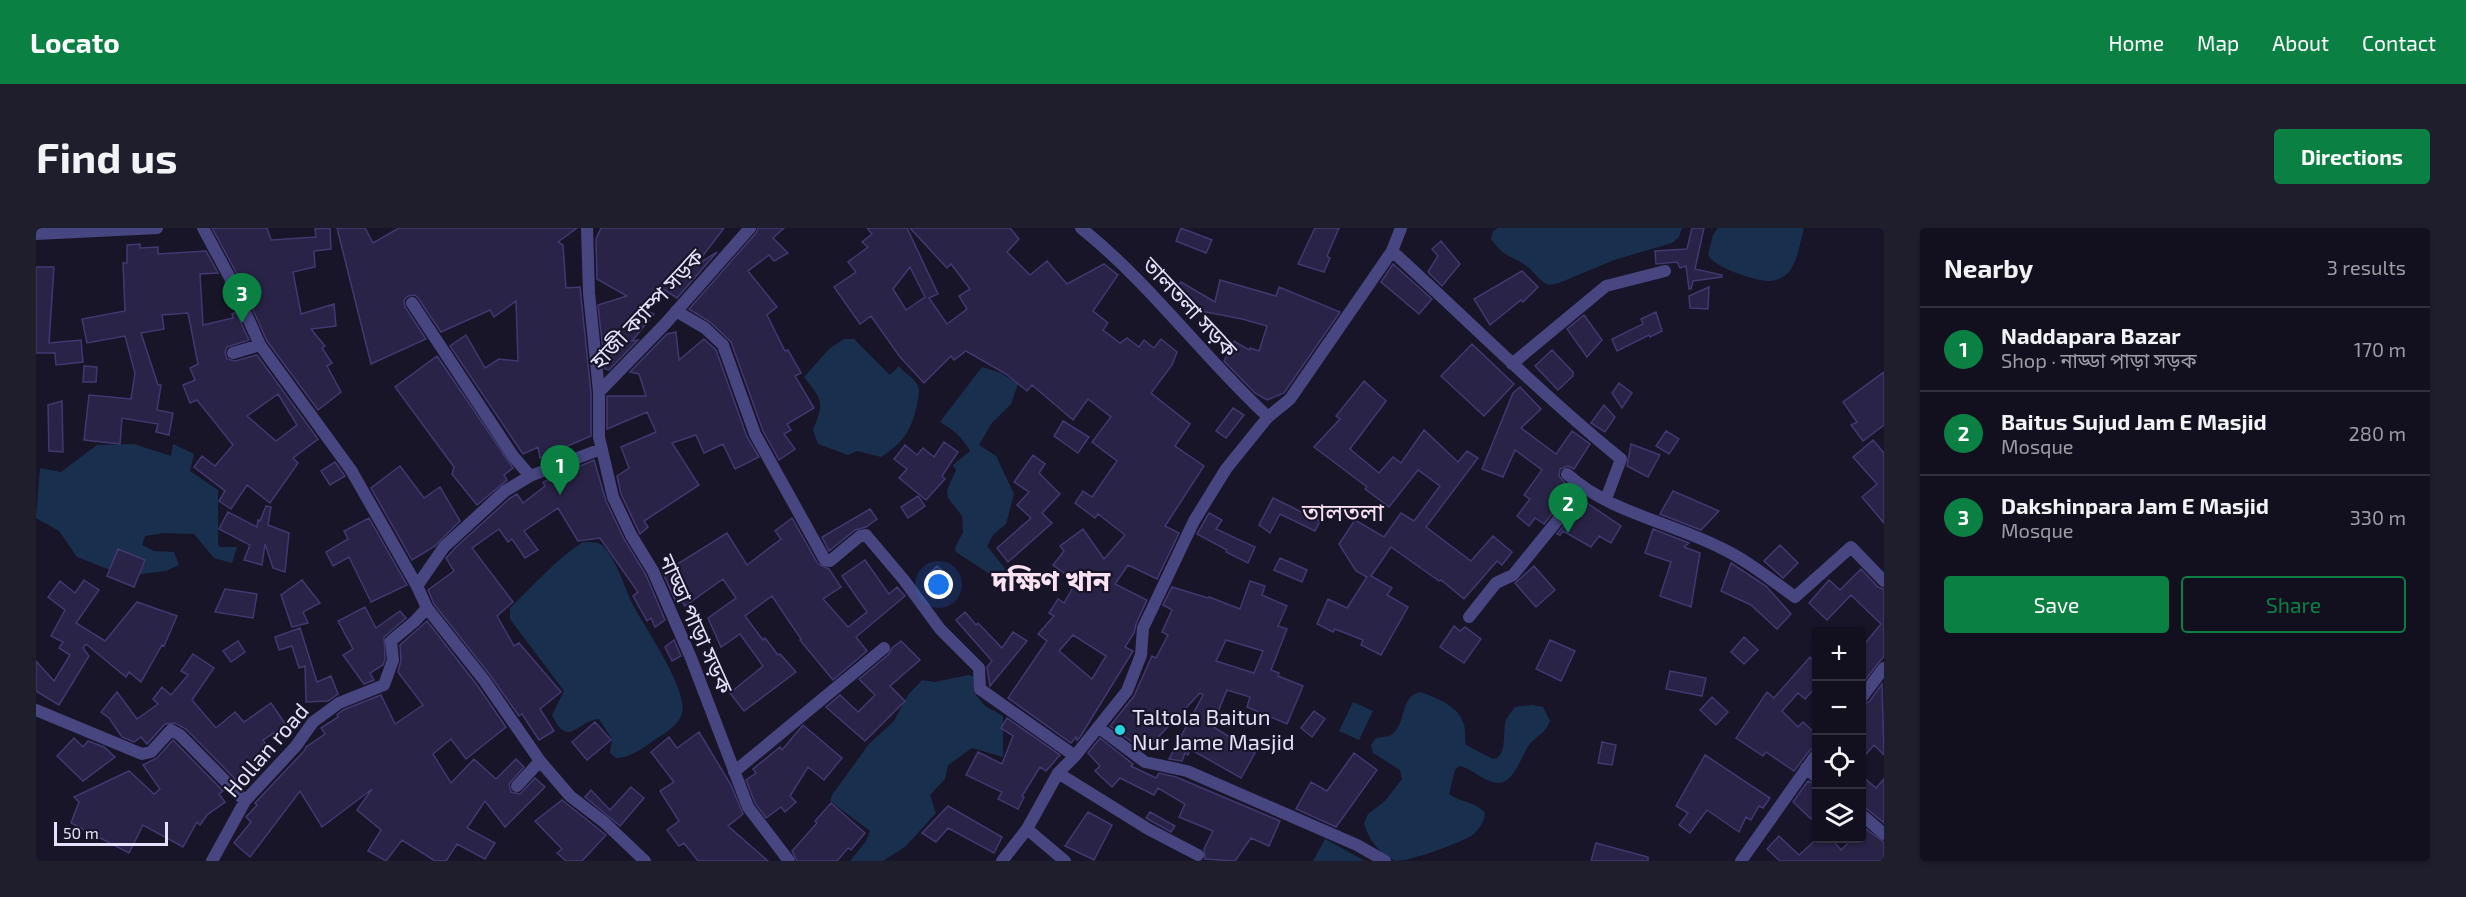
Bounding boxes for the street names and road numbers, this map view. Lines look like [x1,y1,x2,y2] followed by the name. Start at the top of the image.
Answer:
[583,243,709,374] street label: হাজী ক্যাম্প সড়ক
[1137,250,1244,362] street label: তালতলা সড়ক
[654,549,739,697] street label: নাড্ডা পাড়া সড়ক
[217,697,313,802] street label: Hollan road

